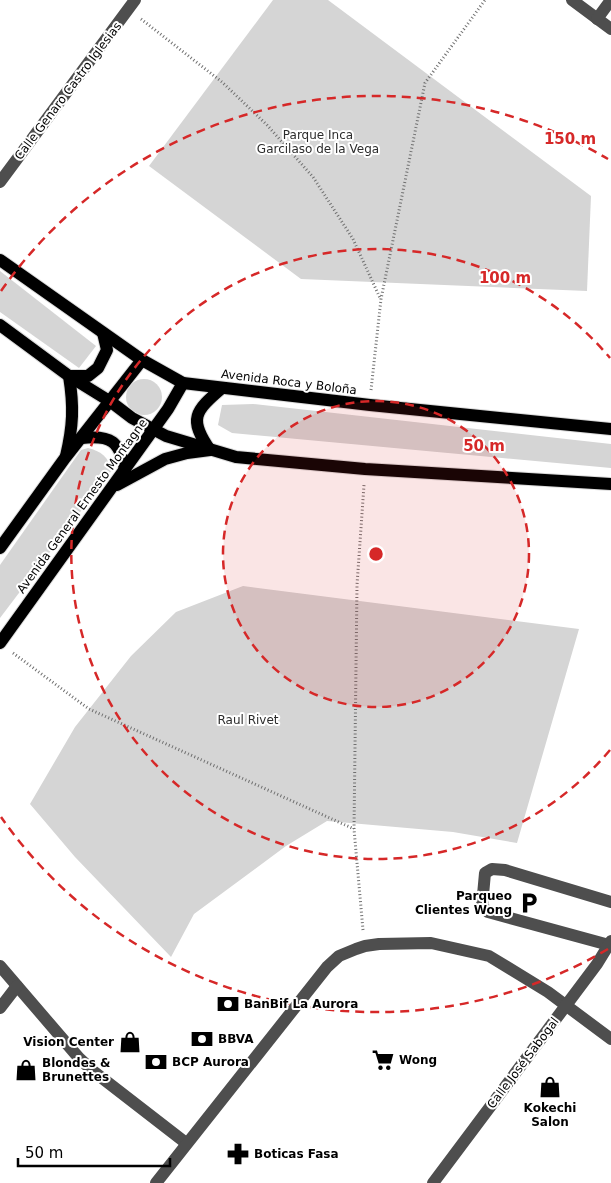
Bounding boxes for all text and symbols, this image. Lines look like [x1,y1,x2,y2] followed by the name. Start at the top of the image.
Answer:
[12,19,124,163] street label: Calle Genaro Castro Iglesias
[257,128,379,156] park label: Parque Inca Garcilaso de la Vega
[544,130,596,148] text: 150 m
[479,269,531,287] text: 100 m
[220,367,358,397] street label: Avenida Roca y Boloña
[14,416,150,596] street label: Avenida General Ernesto Montagne
[463,437,505,455] text: 50 m
[367,545,385,563] centre of rings
[217,713,279,727] park label: Raul Rivet
[415,889,512,917] place label: Parqueo Clientes Wong
[516,890,542,916] parking icon: Parqueo Clientes Wong
[215,991,241,1017] bank icon: BanBif La Aurora
[244,997,358,1011] place label: BanBif La Aurora
[484,1015,562,1111] street label: Calle José Sabogal
[189,1026,215,1052] bank icon: BBVA
[117,1029,143,1055] shop icon: Vision Center
[218,1032,254,1046] place label: BBVA
[23,1035,114,1049] place label: Vision Center
[370,1047,396,1073] supermarket icon: Wong
[143,1049,169,1075] bank icon: BCP Aurora
[399,1053,437,1067] place label: Wong
[172,1055,249,1069] place label: BCP Aurora
[42,1056,111,1084] place label: Blondes & Brunettes
[13,1057,39,1083] shop icon: Blondes & Brunettes
[537,1074,563,1100] shop icon: Kokechi Salon
[524,1101,576,1129] place label: Kokechi Salon
[18,1136,170,1168] scale bar
[225,1141,251,1167] pharmacy icon: Boticas Fasa
[25,1144,63,1162] text: 50 m
[254,1147,339,1161] place label: Boticas Fasa

